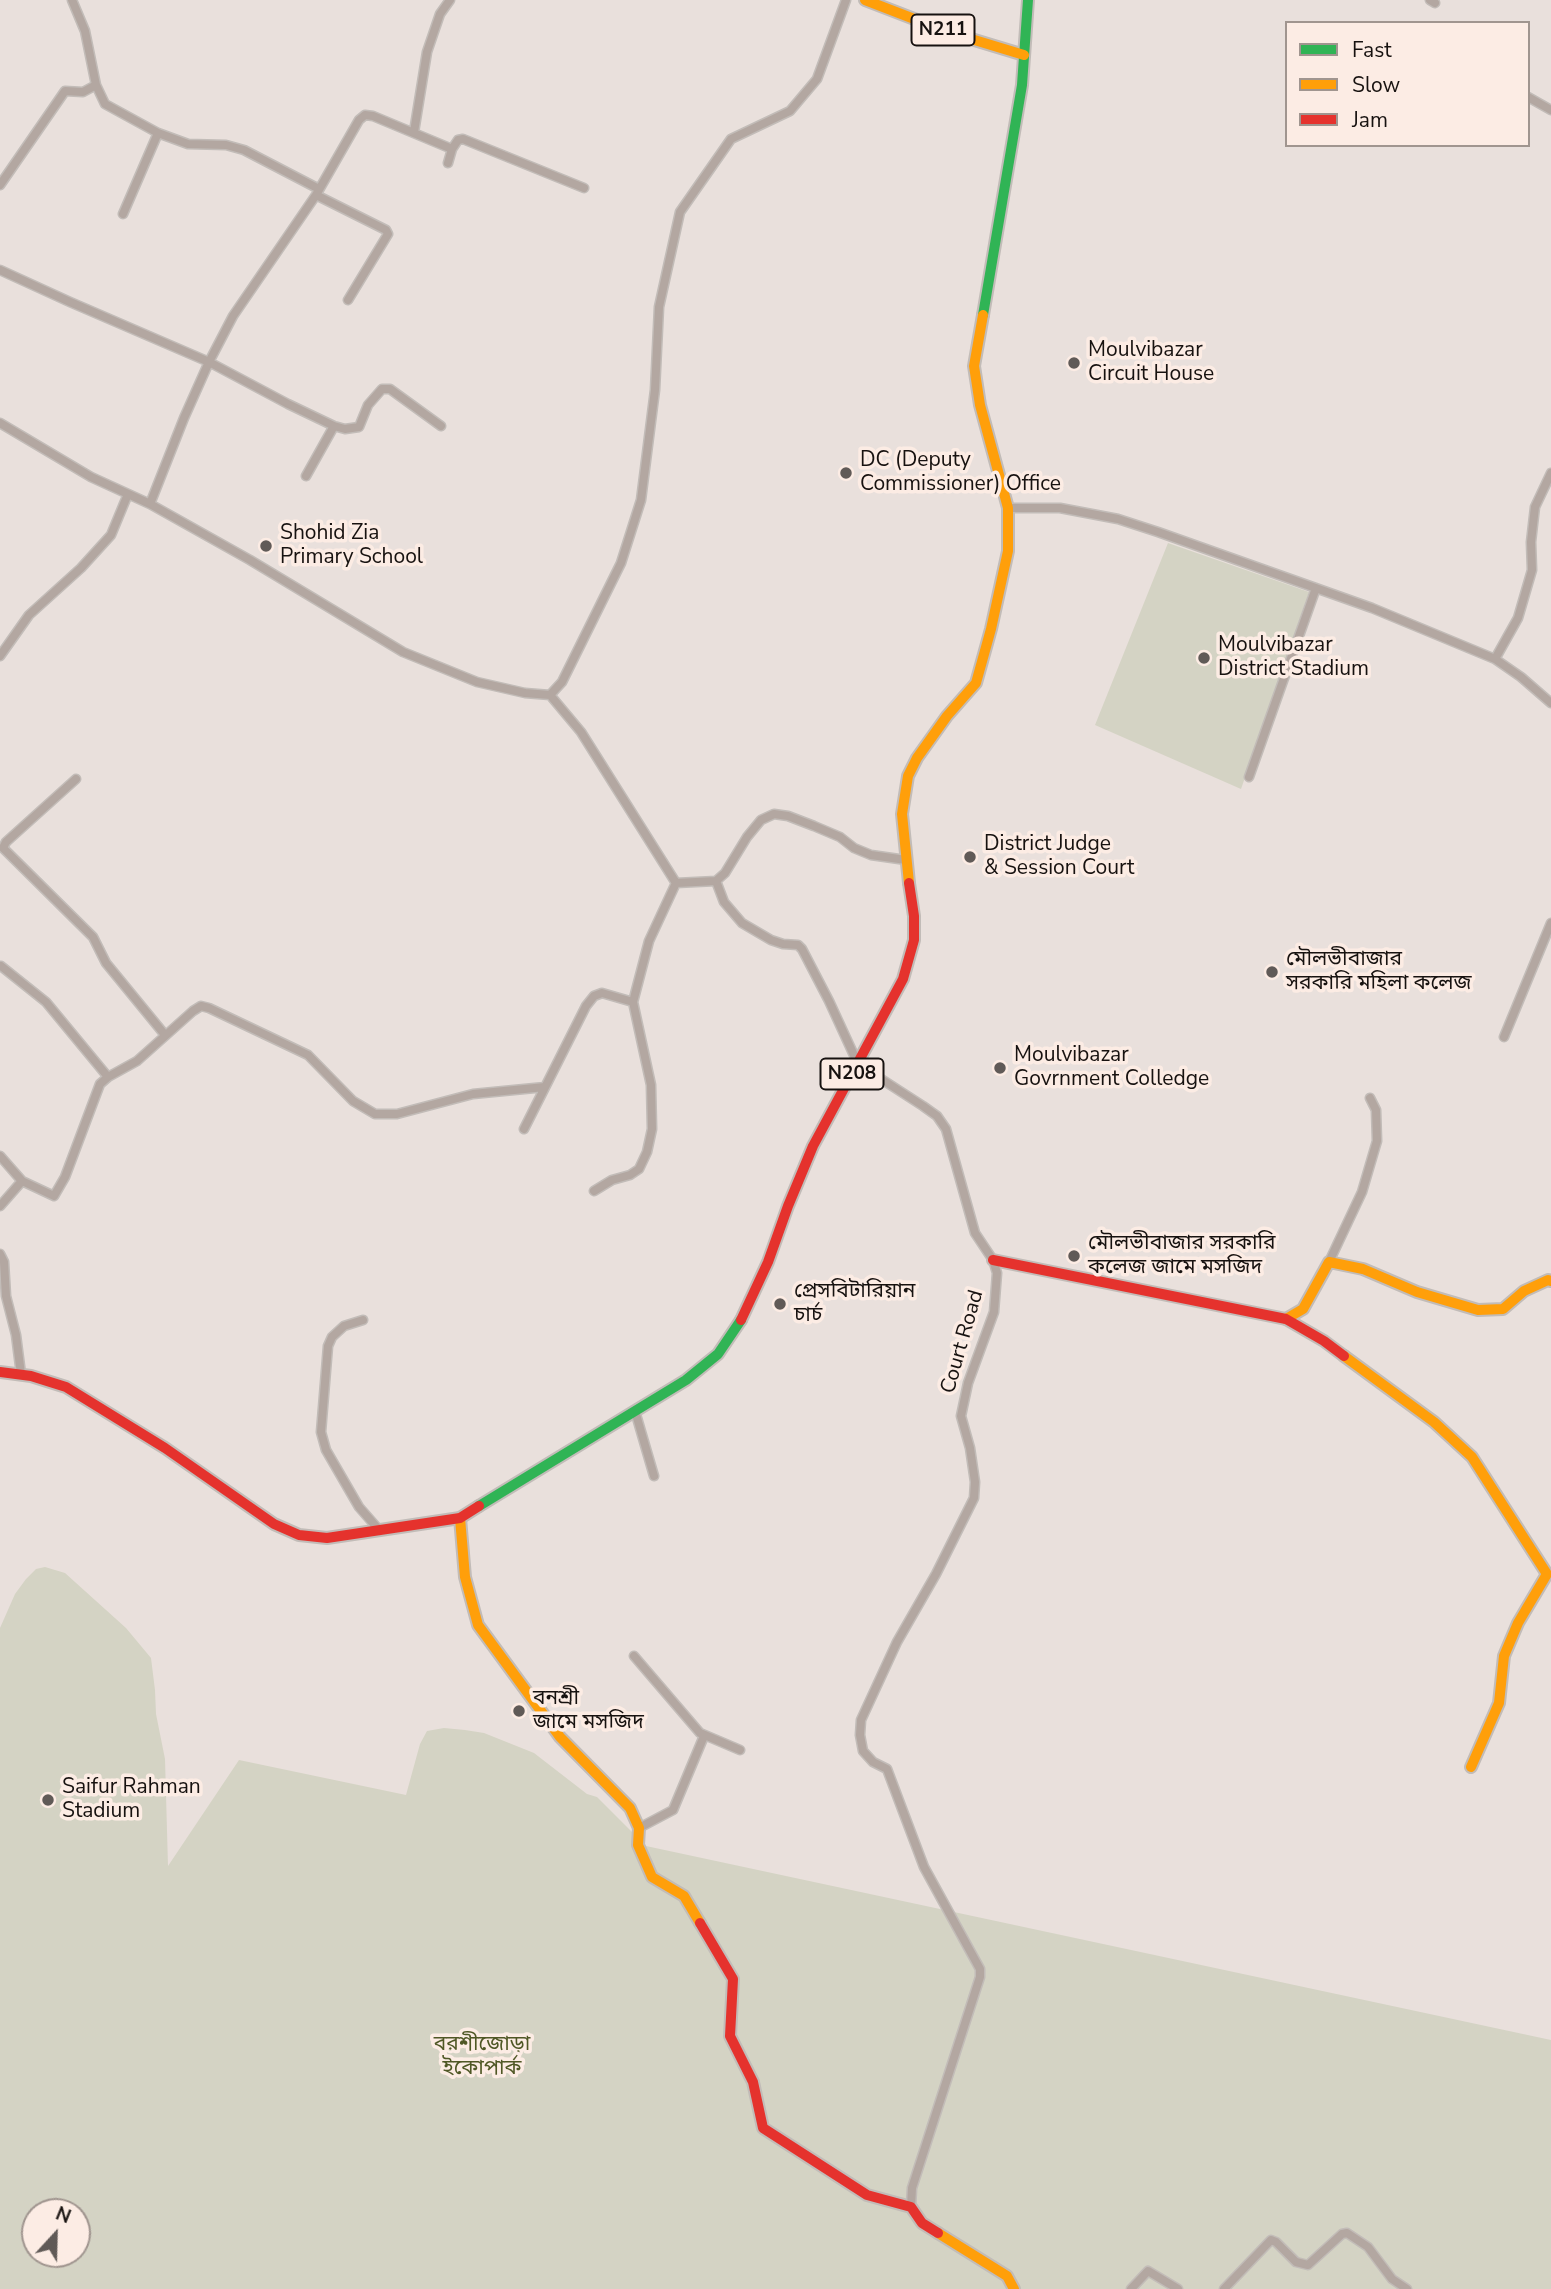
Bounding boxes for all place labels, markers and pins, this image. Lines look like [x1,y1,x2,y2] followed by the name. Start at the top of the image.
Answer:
[1088,338,1214,388] place label: Moulvibazar Circuit House
[1066,355,1082,371] marker: Moulvibazar Circuit House
[860,448,1061,498] place label: DC (Deputy Commissioner) Office
[838,465,854,481] marker: DC (Deputy Commissioner) Office
[280,521,423,571] place label: Shohid Zia Primary School
[258,538,274,554] marker: Shohid Zia Primary School
[1218,633,1369,683] place label: Moulvibazar District Stadium
[1196,650,1212,666] marker: Moulvibazar District Stadium
[984,832,1134,882] place label: District Judge & Session Court
[962,849,978,865] marker: District Judge & Session Court
[1286,947,1472,997] place label: মৌলভীবাজার সরকারি মহিলা কলেজ
[1264,964,1280,980] marker: মৌলভীবাজার সরকারি মহিলা কলেজ
[1014,1043,1209,1093] place label: Moulvibazar Govrnment Colledge
[992,1060,1008,1076] marker: Moulvibazar Govrnment Colledge
[1088,1231,1276,1281] place label: মৌলভীবাজার সরকারি কলেজ জামে মসজিদ
[1066,1248,1082,1264] marker: মৌলভীবাজার সরকারি কলেজ জামে মসজিদ
[794,1279,915,1329] place label: প্রেসবিটারিয়ান চার্চ
[772,1296,788,1312] marker: প্রেসবিটারিয়ান চার্চ
[533,1686,644,1736] place label: বনশ্রী জামে মসজিদ
[511,1703,527,1719] marker: বনশ্রী জামে মসজিদ
[62,1775,201,1825] place label: Saifur Rahman Stadium
[40,1792,56,1808] marker: Saifur Rahman Stadium

